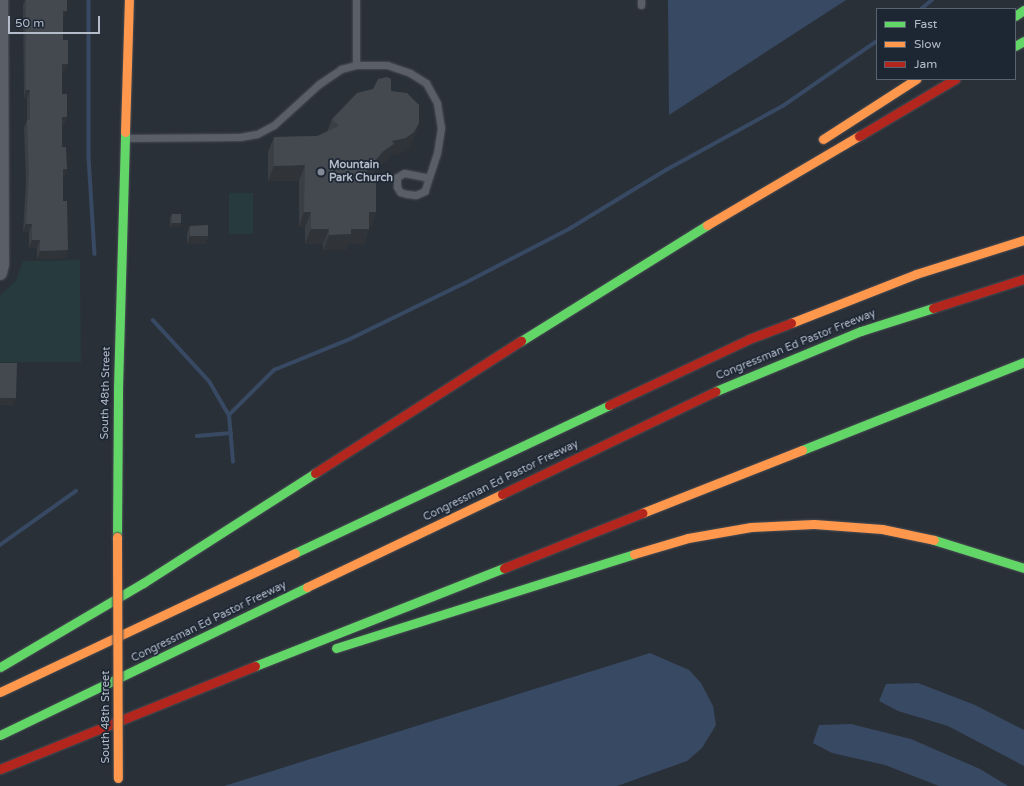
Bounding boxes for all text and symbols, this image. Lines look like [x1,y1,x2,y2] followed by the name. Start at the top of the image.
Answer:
[10,8,102,34] scale bar
[876,8,1016,80] legend
[15,16,44,30] text: 50 m
[914,17,937,31] text: Fast
[914,37,941,51] text: Slow
[914,57,937,71] text: Jam
[329,159,393,185] place label: Mountain Park Church
[316,167,326,177] marker: Mountain Park Church
[714,307,878,383] street label: Congressman Ed Pastor Freeway
[99,346,113,440] street label: South 48th Street
[421,438,581,524] street label: Congressman Ed Pastor Freeway
[129,579,289,665] street label: Congressman Ed Pastor Freeway
[99,671,113,763] street label: South 48th Street

